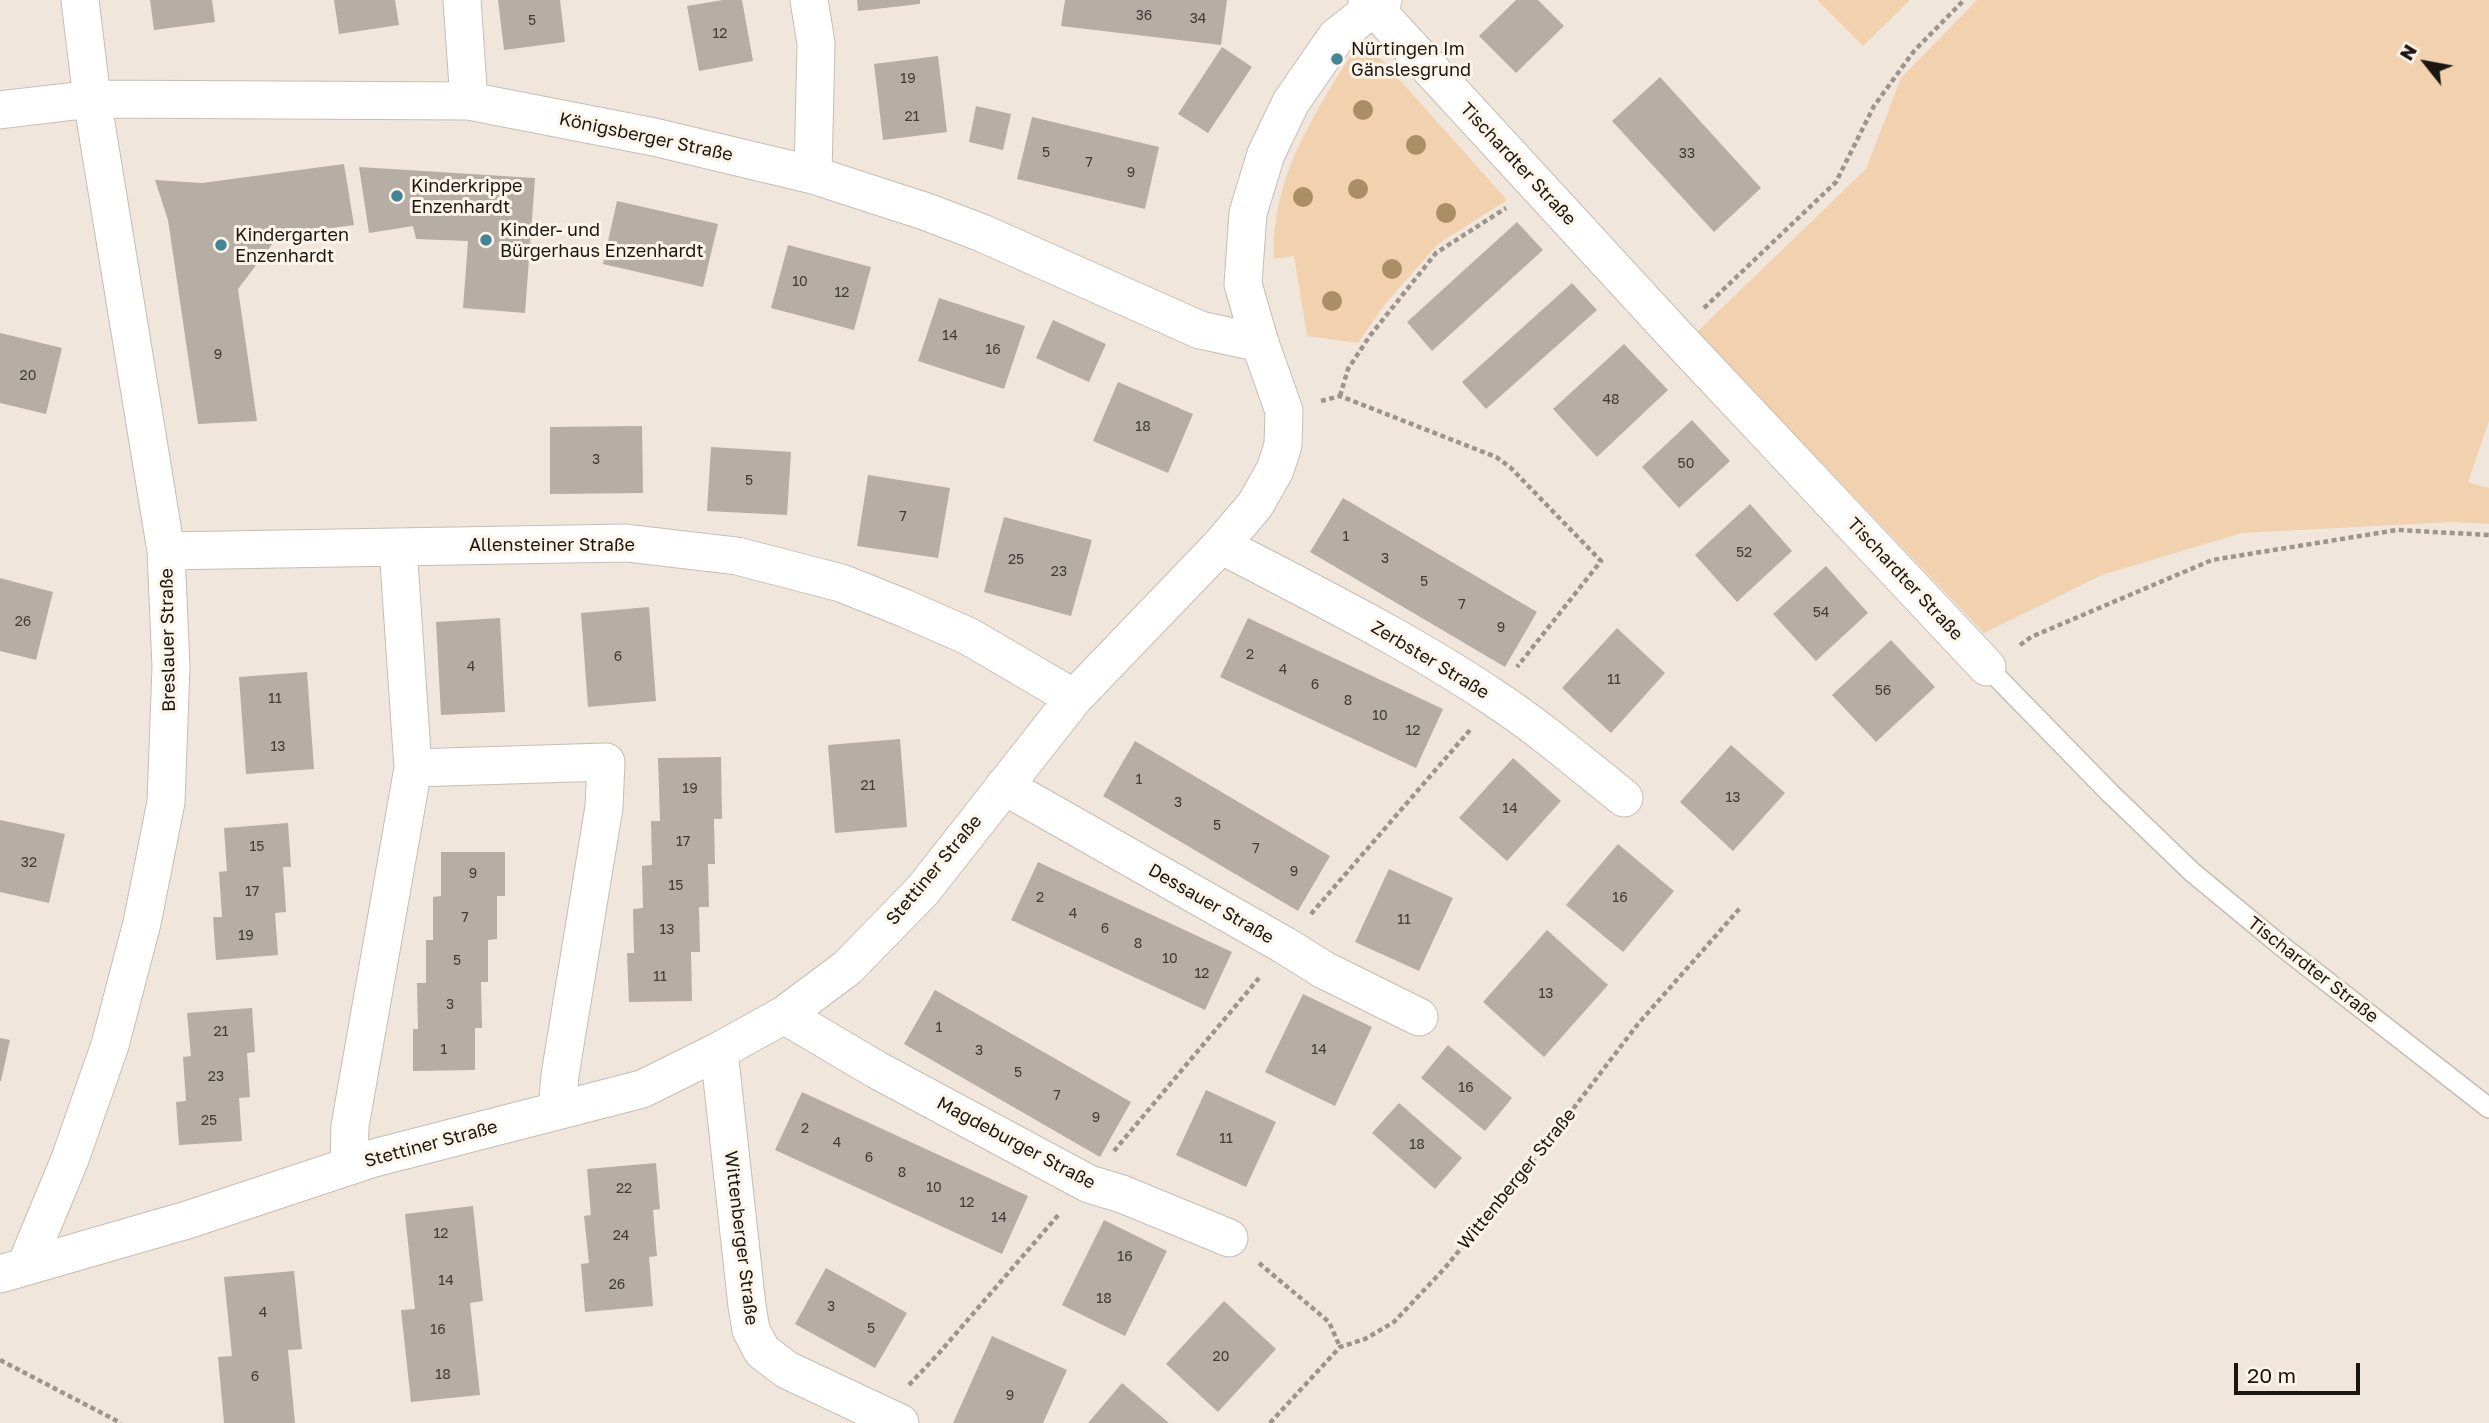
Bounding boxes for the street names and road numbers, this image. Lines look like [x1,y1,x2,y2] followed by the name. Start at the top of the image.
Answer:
[1456,98,1580,230] street label: Tischardter Straße
[557,108,735,166] street label: Königsberger Straße
[1843,513,1967,645] street label: Tischardter Straße
[469,534,635,556] street label: Allensteiner Straße
[156,568,180,712] street label: Breslauer Straße
[1367,616,1493,704] street label: Zerbster Straße
[882,811,986,929] street label: Stettiner Straße
[1144,859,1278,949] street label: Dessauer Straße
[2243,912,2383,1028] street label: Tischardter Straße
[933,1092,1099,1194] street label: Magdeburger Straße
[1453,1104,1581,1254] street label: Wittenberger Straße
[362,1116,500,1172] street label: Stettiner Straße
[720,1150,762,1326] street label: Wittenberger Straße

